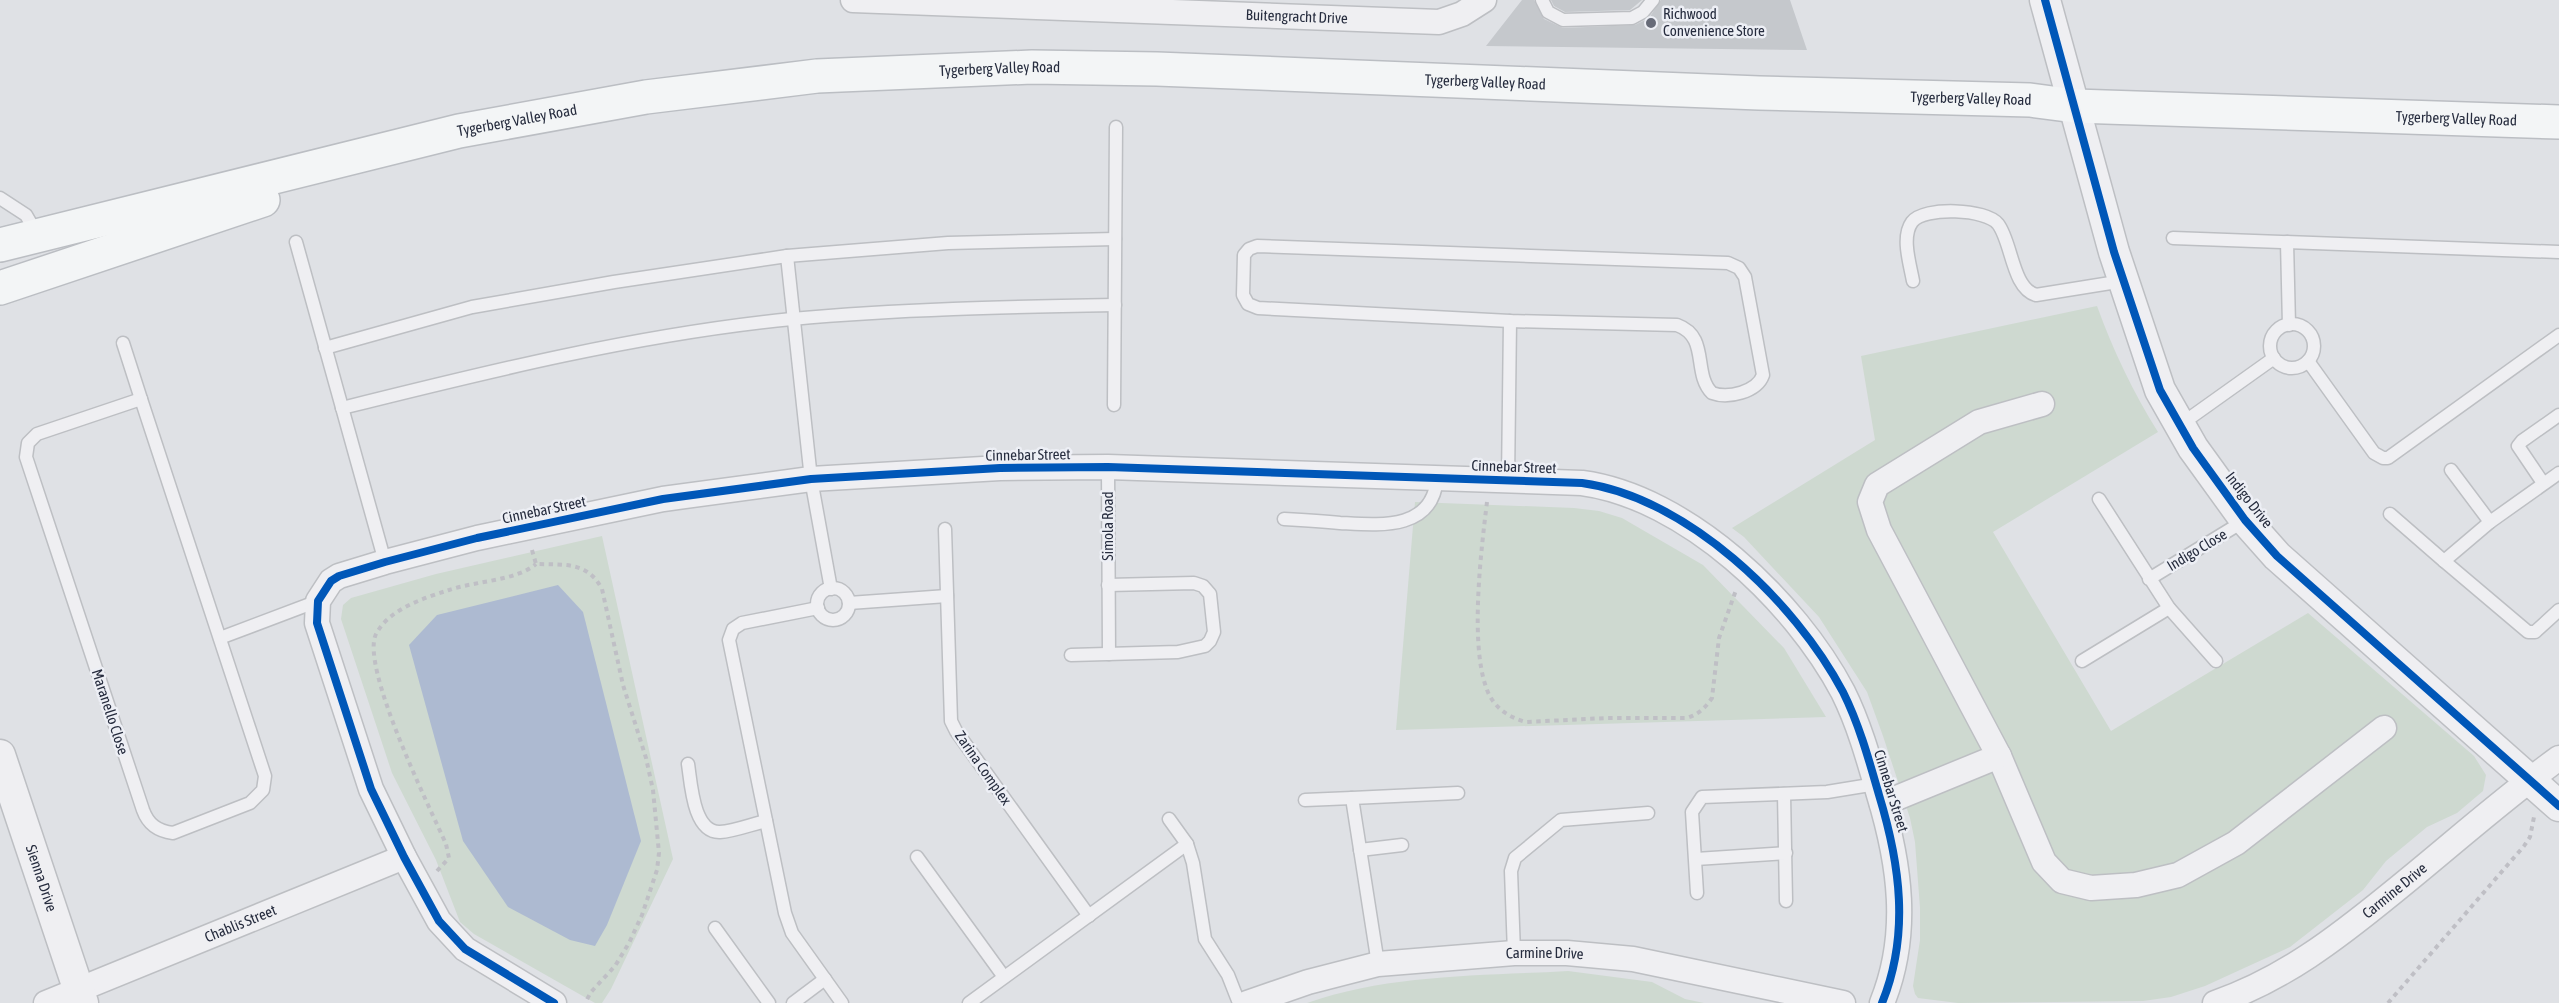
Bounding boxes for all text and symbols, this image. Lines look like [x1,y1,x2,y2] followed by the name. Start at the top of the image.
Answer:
[1663,5,1765,39] place label: Richwood Convenience Store
[1245,6,1348,27] street label: Buitengracht Drive
[1644,16,1658,30] marker: Richwood Convenience Store
[939,58,1060,79] street label: Tygerberg Valley Road
[1424,71,1546,92] street label: Tygerberg Valley Road
[1910,88,2032,108] street label: Tygerberg Valley Road
[456,101,578,139] street label: Tygerberg Valley Road
[2395,108,2517,129] street label: Tygerberg Valley Road
[985,445,1071,464] street label: Cinnebar Street
[1471,457,1557,476] street label: Cinnebar Street
[2222,468,2277,531] street label: Indigo Drive
[1099,491,1116,561] street label: Simola Road
[501,492,587,527] street label: Cinnebar Street
[2164,525,2230,574] street label: Indigo Close
[89,667,132,757] street label: Maranello Close
[952,728,1015,808] street label: Zarina Complex
[1871,748,1912,834] street label: Cinnebar Street
[23,843,61,914] street label: Sienna Drive
[2359,859,2430,921] street label: Carmine Drive
[202,901,279,945] street label: Chablis Street
[1505,944,1585,962] street label: Carmine Drive

